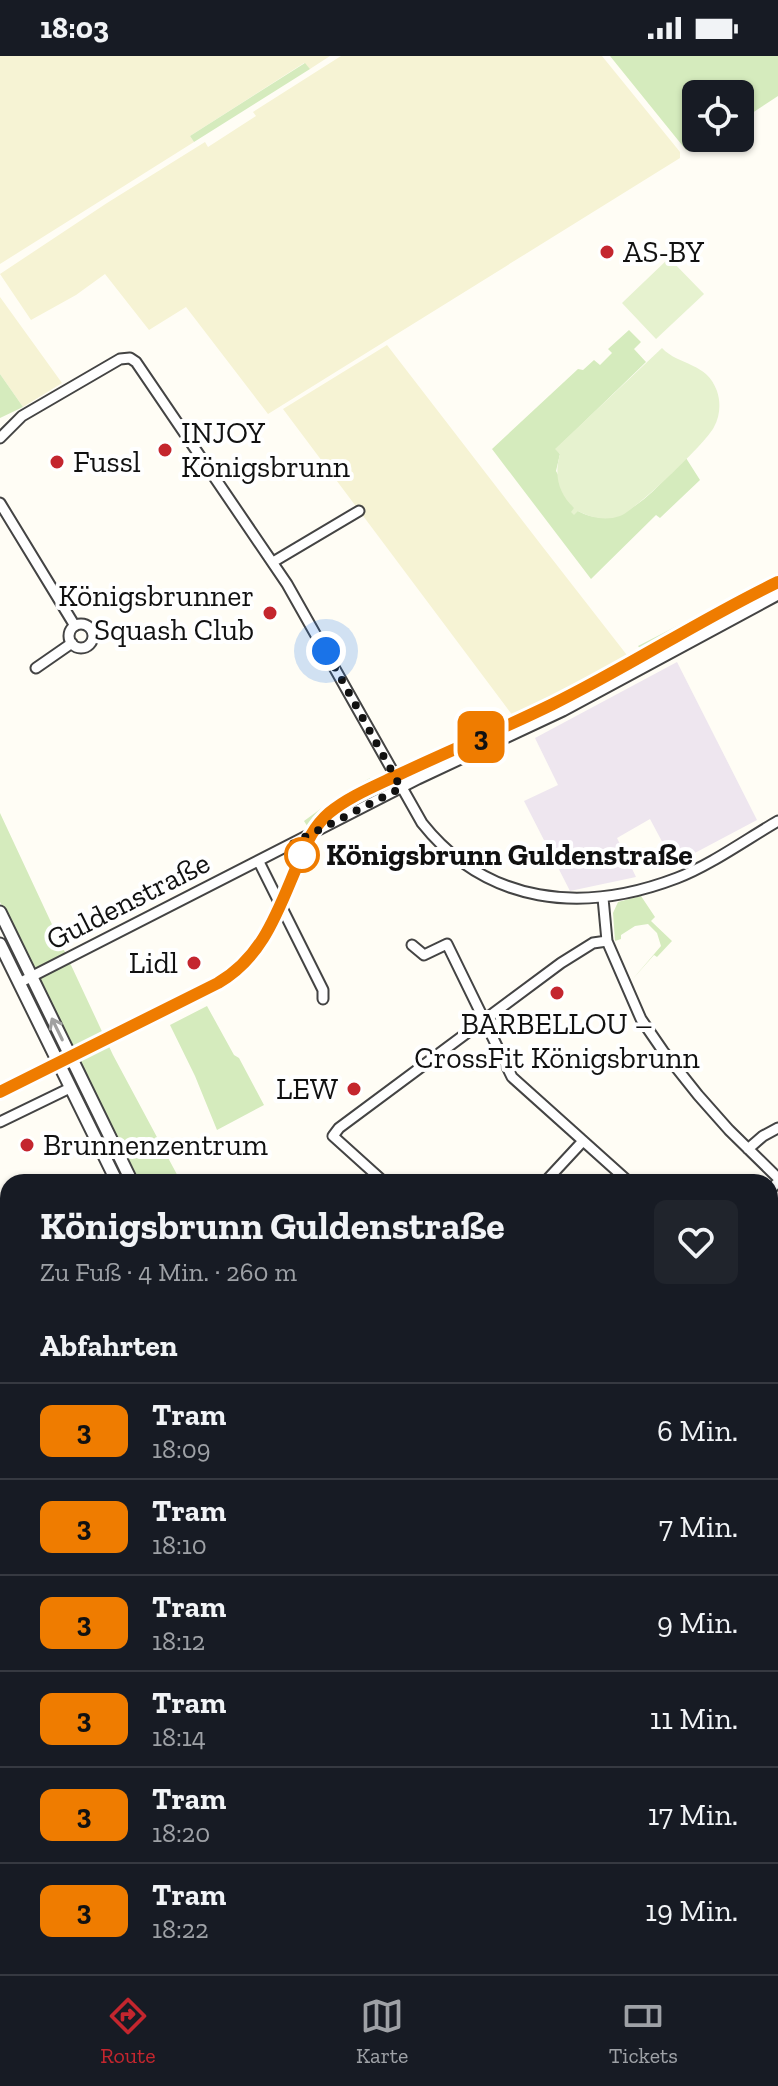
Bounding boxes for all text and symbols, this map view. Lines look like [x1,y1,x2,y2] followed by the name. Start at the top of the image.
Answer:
[40,10,109,46] text: 18:03
[682,80,754,152] map controls
[682,80,754,152] button: locate
[623,234,705,270] place label: AS-BY
[598,243,616,261] marker: AS-BY
[181,415,350,485] place label: INJOY Königsbrunn
[156,441,174,459] marker: INJOY Königsbrunn
[73,444,141,480] place label: Fussl
[48,453,66,471] marker: Fussl
[58,578,254,648] place label: Königsbrunner Squash Club
[261,604,279,622] marker: Königsbrunner Squash Club
[306,631,346,671] your location
[455,711,507,763] line badge: 3
[474,720,488,753] text: 3
[326,837,693,873] place label: Königsbrunn Guldenstraße
[285,838,319,872] marker: Königsbrunn Guldenstraße
[40,844,216,958] street label: Guldenstraße
[129,945,178,981] place label: Lidl
[185,954,203,972] marker: Lidl
[548,984,566,1002] marker: BARBELLOU – CrossFit Königsbrunn
[414,1006,700,1076] place label: BARBELLOU – CrossFit Königsbrunn
[49,1018,65,1042] one-way arrow
[276,1071,338,1107] place label: LEW
[345,1080,363,1098] marker: LEW
[43,1127,268,1163] place label: Brunnenzentrum
[18,1136,36,1154] marker: Brunnenzentrum
[654,1200,738,1284] button: heart
[40,1203,505,1249] text: Königsbrunn Guldenstraße
[40,1256,297,1288] text: Zu Fuß · 4 Min. · 260 m
[40,1328,178,1364] text: Abfahrten
[152,1397,226,1433] text: Tram
[657,1413,738,1449] text: 6 Min.
[77,1414,91,1447] text: 3
[152,1433,211,1465] text: 18:09
[152,1493,226,1529] text: Tram
[659,1509,738,1545] text: 7 Min.
[77,1510,91,1543] text: 3
[152,1529,207,1561] text: 18:10
[152,1589,226,1625] text: Tram
[657,1605,738,1641] text: 9 Min.
[77,1606,91,1639] text: 3
[152,1625,205,1657] text: 18:12
[152,1685,226,1721] text: Tram
[650,1701,738,1737] text: 11 Min.
[77,1702,91,1735] text: 3
[152,1721,206,1753] text: 18:14
[152,1781,226,1817] text: Tram
[648,1797,738,1833] text: 17 Min.
[77,1798,91,1831] text: 3
[152,1817,210,1849] text: 18:20
[152,1877,226,1913] text: Tram
[645,1893,738,1929] text: 19 Min.
[77,1894,91,1927] text: 3
[152,1913,209,1945] text: 18:22
[100,1994,156,2069] tab: Route
[356,1994,408,2069] tab: Karte
[609,1994,678,2069] tab: Tickets

